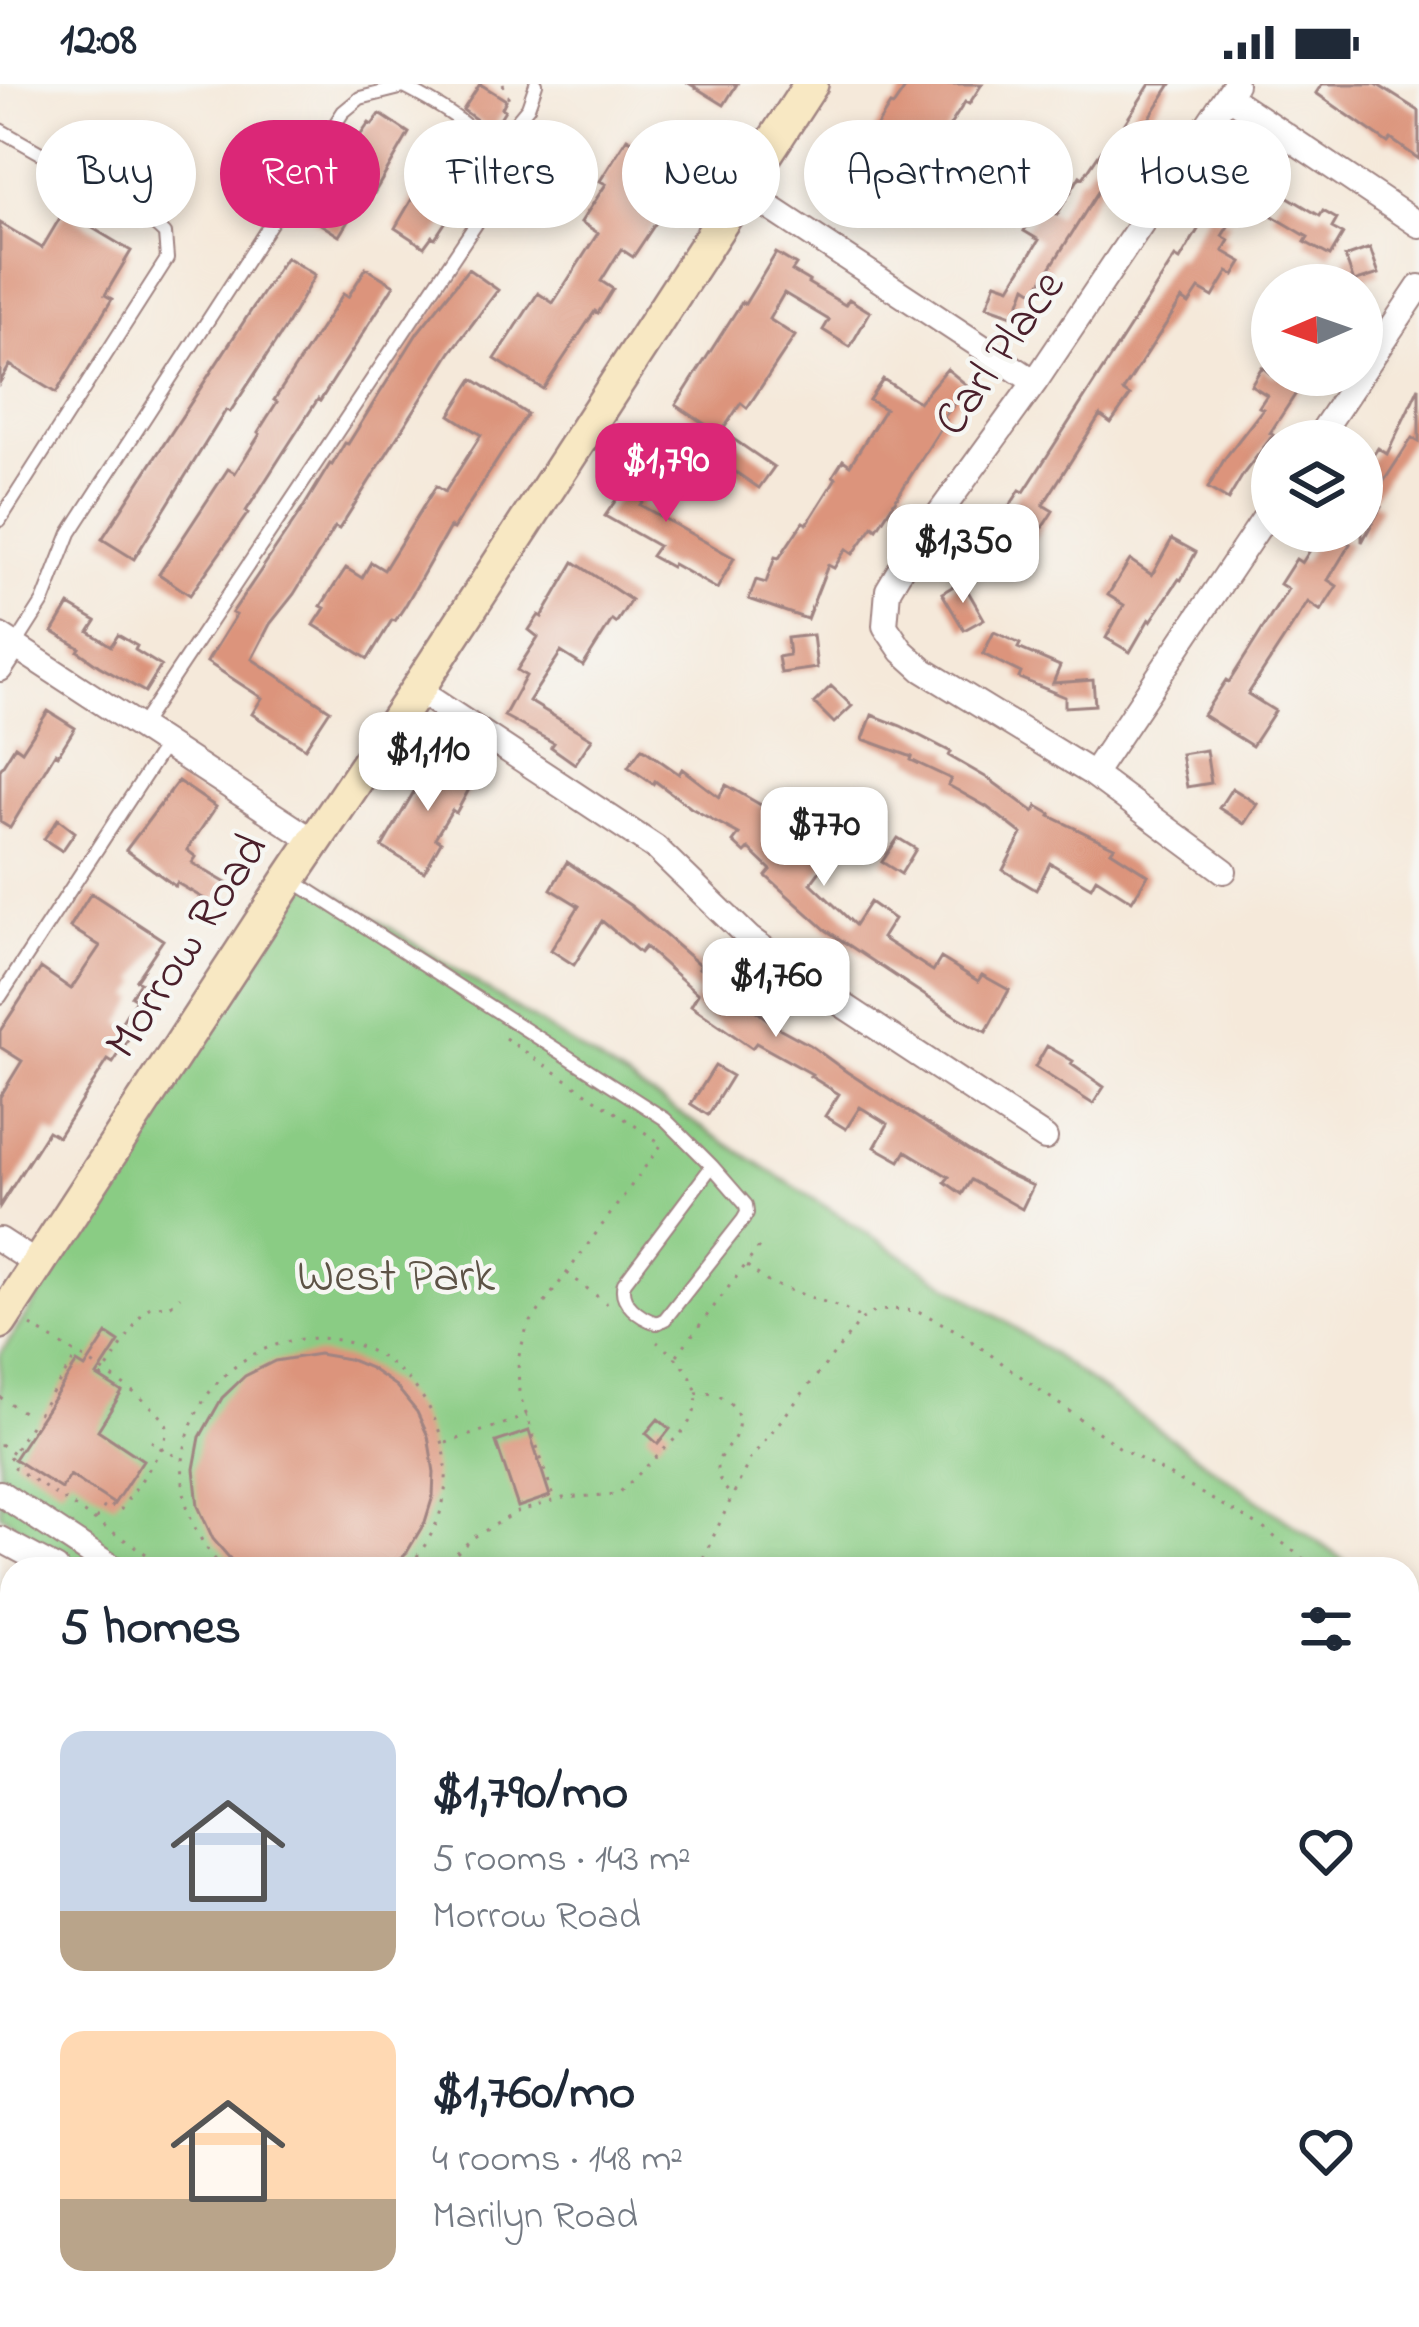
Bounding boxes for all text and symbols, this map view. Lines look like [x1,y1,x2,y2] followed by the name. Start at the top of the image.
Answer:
[60,9,137,75] text: 12:08
[36,120,196,228] chip: Buy
[220,120,380,228] chip: Rent
[404,120,598,228] chip: Filters
[622,120,780,228] chip: New
[804,120,1073,228] chip: Apartment
[1097,120,1291,228] chip: House
[918,256,1084,451] street label: Carl Place
[1251,264,1383,396] north arrow
[1251,264,1383,552] map controls
[1251,420,1383,552] button: layers
[568,423,764,525] pin: $1,790
[622,433,710,490] text: $1,790
[865,504,1061,606] pin: $1,350
[914,514,1012,571] text: $1,350
[330,712,526,814] pin: $1,110
[386,722,470,779] text: $1,110
[753,787,895,889] pin: $770
[788,797,860,854] text: $770
[89,820,287,1074] street label: Morrow Road
[678,938,874,1040] pin: $1,760
[730,948,822,1005] text: $1,760
[297,1243,496,1313] park label: West Park
[60,1592,241,1667] text: 5 homes
[1293,1596,1359,1662] icon: filters
[432,1757,628,1832] text: $1,790/mo
[156,1779,300,1923] icon: home
[1293,1818,1359,1884] icon: heart
[432,1832,691,1889] text: 5 rooms · 143 m²
[432,1889,641,1946] text: Morrow Road
[432,2057,635,2132] text: $1,760/mo
[156,2079,300,2223] icon: home
[1293,2118,1359,2184] icon: heart
[432,2132,683,2189] text: 4 rooms · 148 m²
[432,2189,638,2246] text: Marilyn Road

